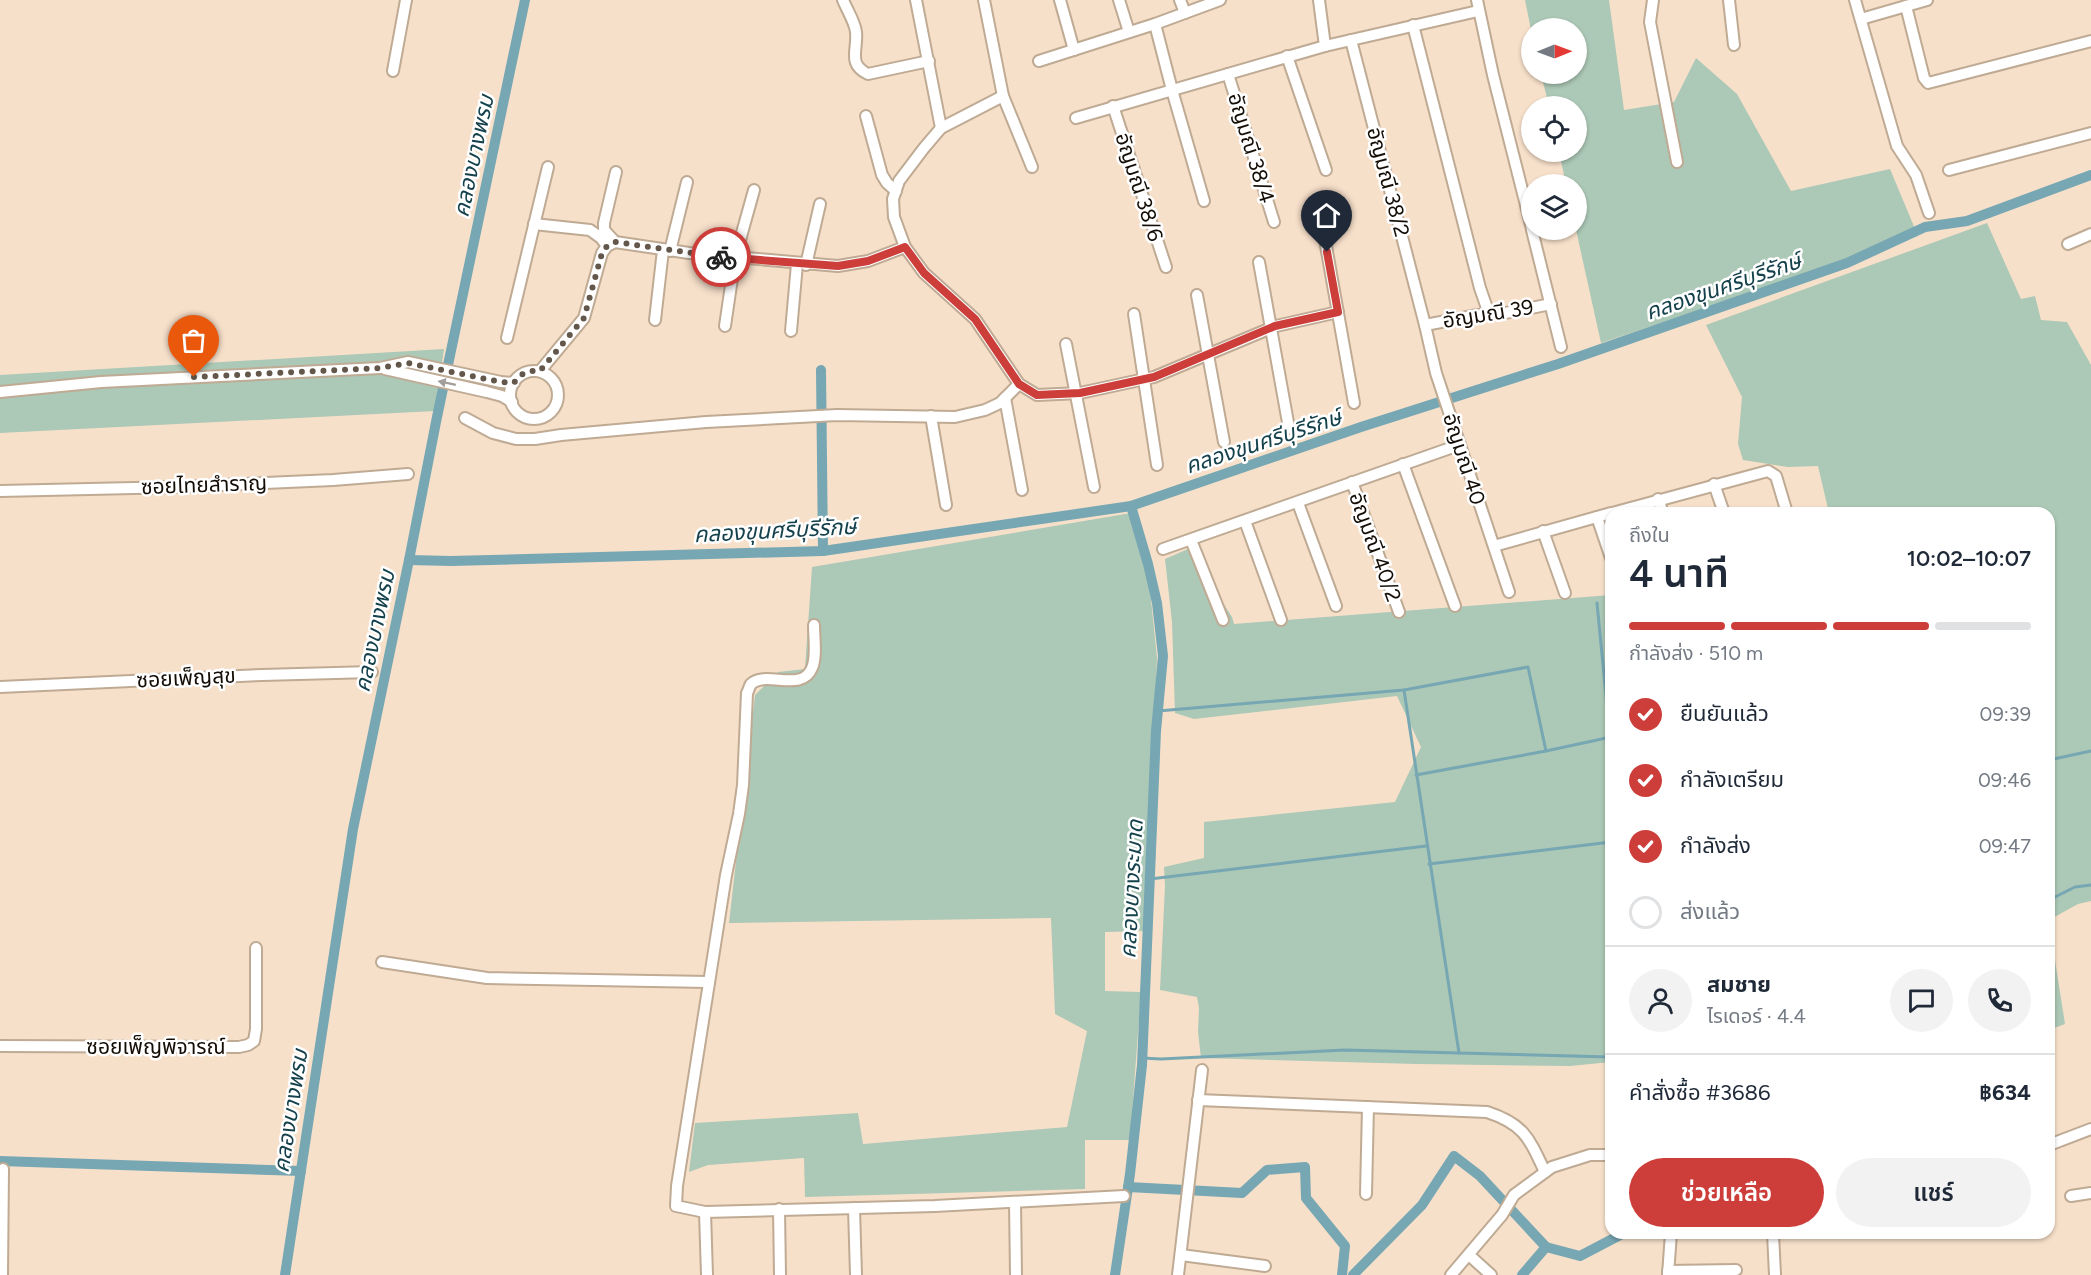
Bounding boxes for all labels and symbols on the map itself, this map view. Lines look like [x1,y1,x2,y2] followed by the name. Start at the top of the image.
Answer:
[1521,18,1587,84] north arrow
[1223,90,1280,206] street label: อัญมณี 38/4
[447,91,500,220] water label: คลองบางพรม
[1362,124,1415,239] street label: อัญมณี 38/2
[1110,129,1169,244] street label: อัญมณี 38/6
[1301,190,1352,252] pin
[691,227,751,287] courier
[1642,246,1808,326] water label: คลองขุนศรีบุรีรักษ์
[1441,294,1535,333] street label: อัญมณี 39
[168,315,219,377] pin
[437,378,456,388] one-way arrow
[1182,402,1348,479] water label: คลองขุนศรีบุรีรักษ์
[1438,410,1491,508] street label: อัญมณี 40
[140,470,268,499] street label: ซอยไทยสำราญ
[1344,489,1407,605] street label: อัญมณี 40/2
[693,513,861,548] water label: คลองขุนศรีบุรีรักษ์
[348,566,401,695] water label: คลองบางพรม
[136,662,236,694] street label: ซอยเพ็ญสุข
[1114,818,1149,959] water label: คลองบางระมาด
[86,1034,226,1059] street label: ซอยเพ็ญพิจารณ์
[267,1046,314,1174] water label: คลองบางพรม

